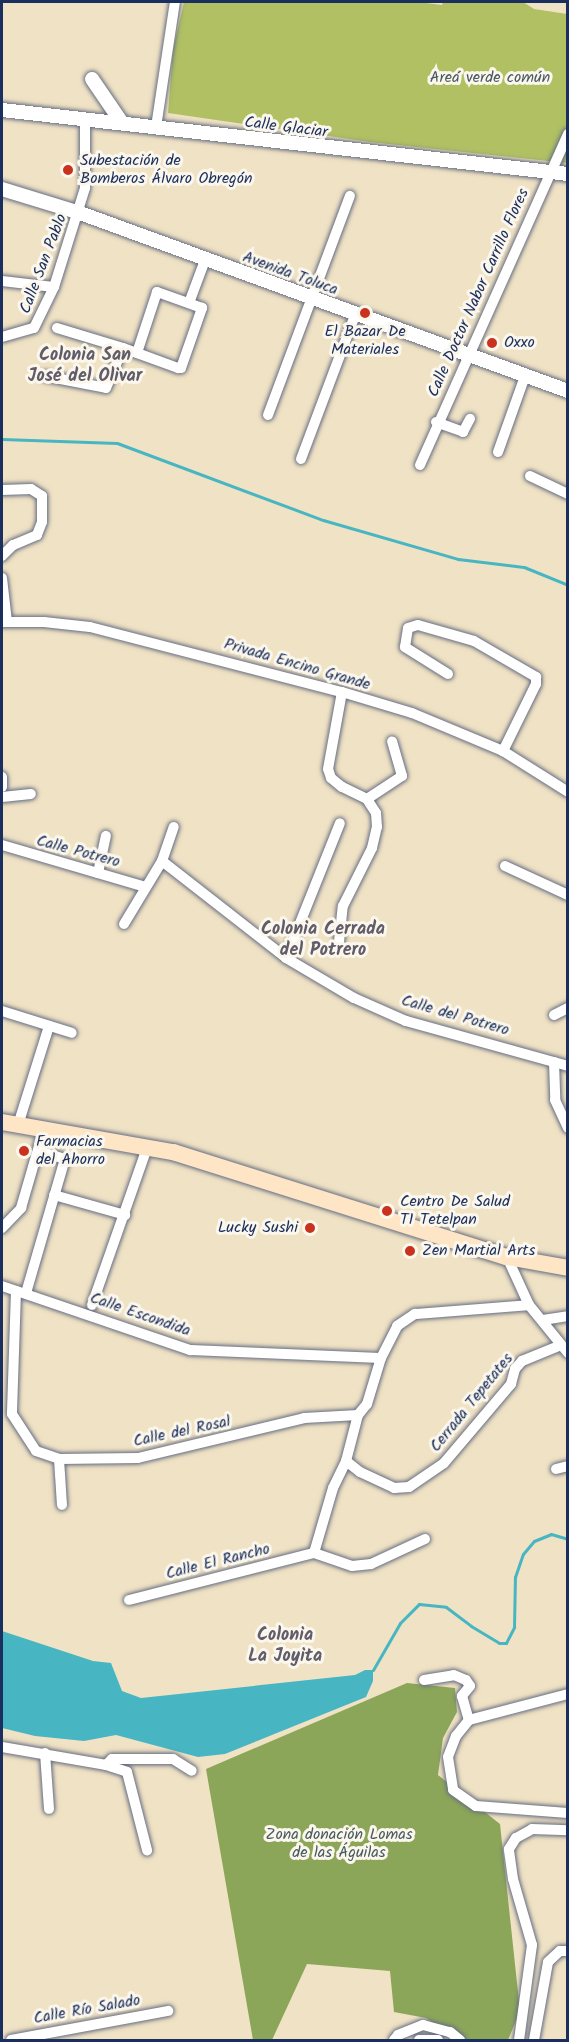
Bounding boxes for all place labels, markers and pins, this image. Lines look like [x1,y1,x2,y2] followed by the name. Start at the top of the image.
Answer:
[80,151,252,189] place label: Subestación de Bomberos Álvaro Obregón
[61,163,75,177] marker: Subestación de Bomberos Álvaro Obregón
[358,306,372,320] marker: El Bazar De Materiales
[324,322,406,360] place label: El Bazar De Materiales
[504,333,535,353] place label: Oxxo
[485,336,499,350] marker: Oxxo
[36,1132,105,1170] place label: Farmacias del Ahorro
[17,1144,31,1158] marker: Farmacias del Ahorro
[400,1192,510,1230] place label: Centro De Salud T1 Tetelpan
[378,1202,396,1220] marker: Centro De Salud T1 Tetelpan
[218,1218,298,1238] place label: Lucky Sushi
[303,1221,317,1235] marker: Lucky Sushi
[422,1241,535,1261] place label: Zen Martial Arts
[403,1244,417,1258] marker: Zen Martial Arts

